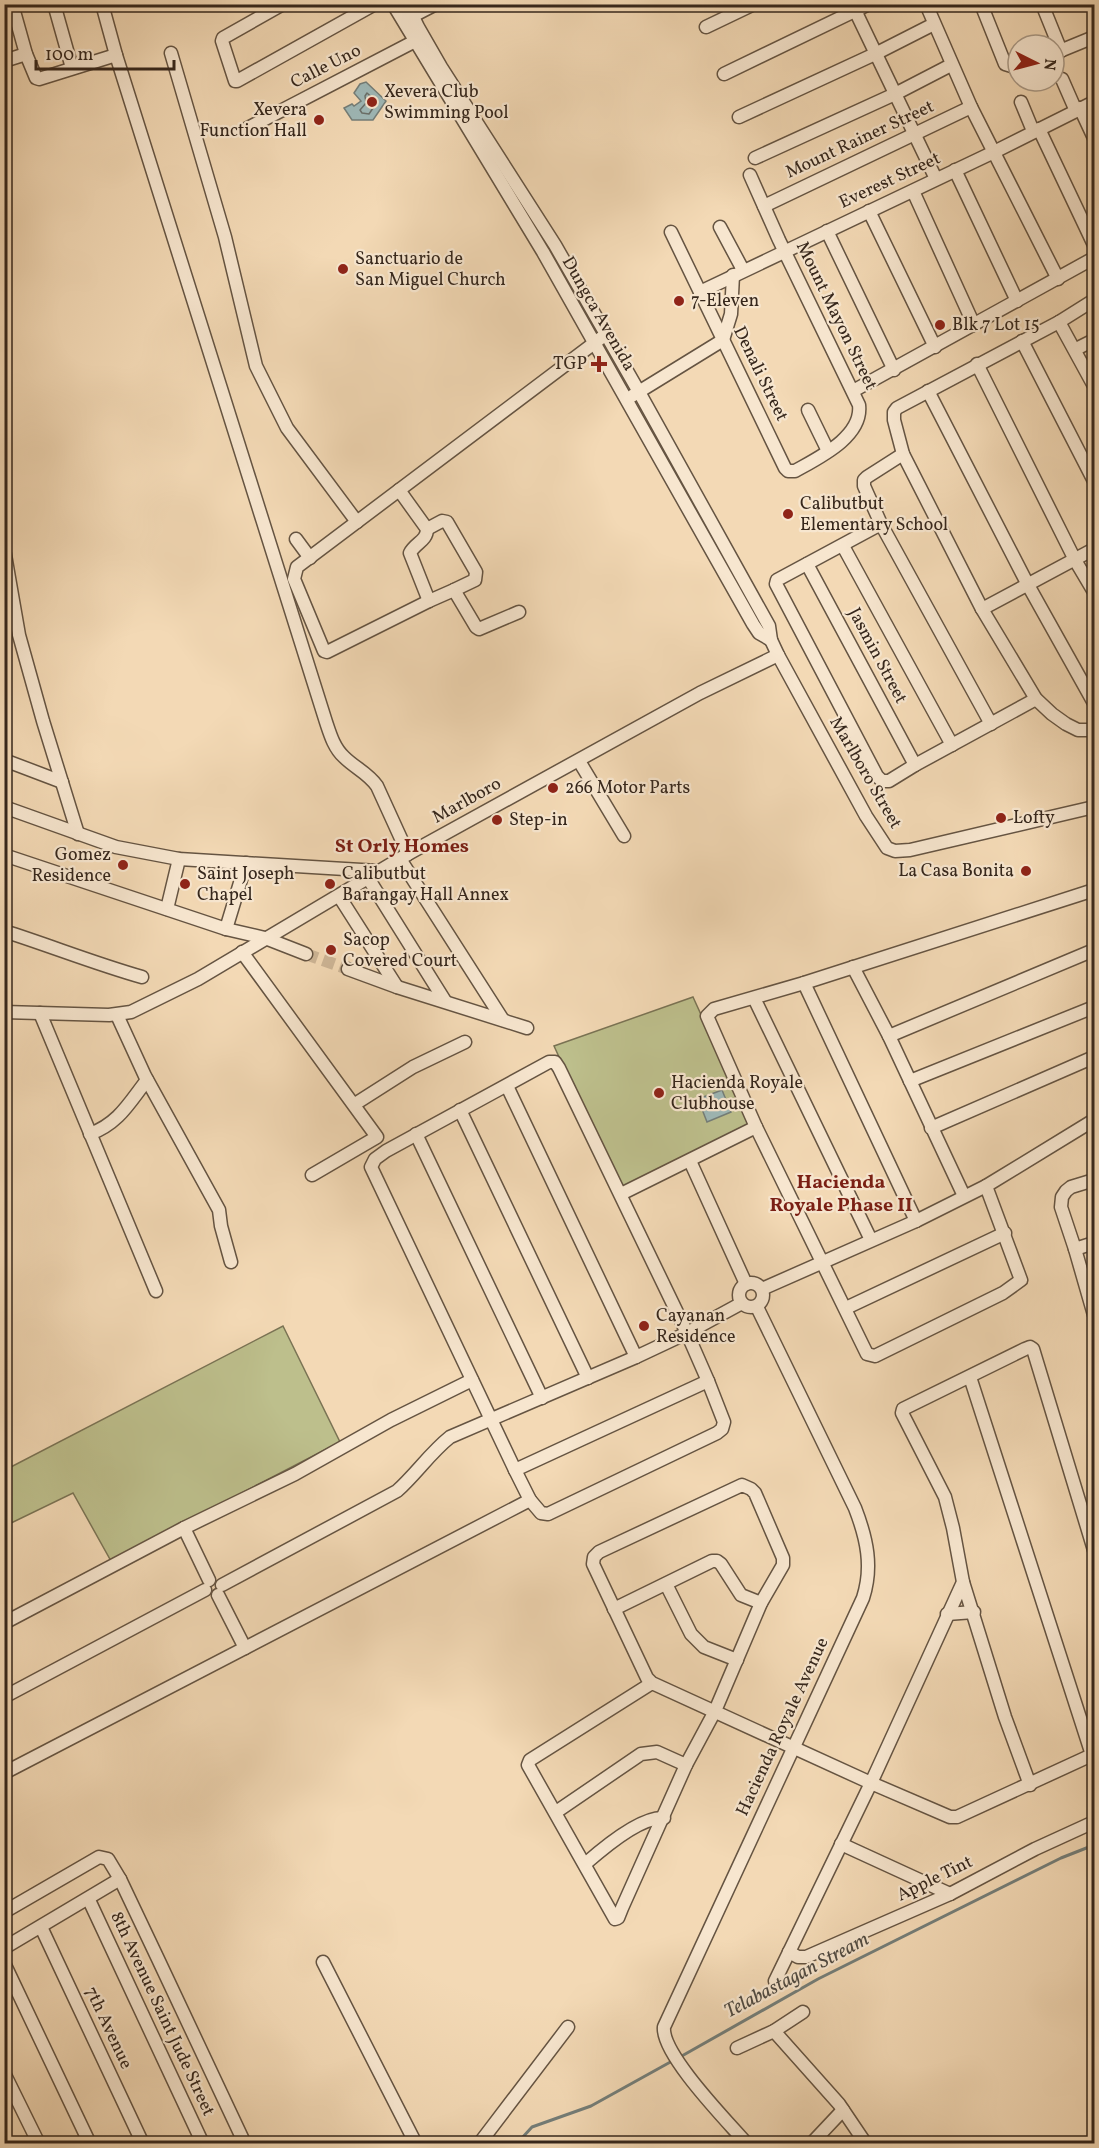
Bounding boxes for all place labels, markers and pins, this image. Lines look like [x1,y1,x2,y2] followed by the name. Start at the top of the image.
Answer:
[384,80,509,126] place label: Xevera Club Swimming Pool
[365,95,379,109] marker: Xevera Club Swimming Pool
[200,98,307,144] place label: Xevera Function Hall
[312,113,326,127] marker: Xevera Function Hall
[355,247,506,293] place label: Sanctuario de San Miguel Church
[336,262,350,276] marker: Sanctuario de San Miguel Church
[691,289,759,314] place label: 7-Eleven
[672,294,686,308] marker: 7-Eleven
[952,313,1040,338] place label: Blk 7 Lot 15
[933,318,947,332] marker: Blk 7 Lot 15
[553,352,587,377] place label: TGP
[592,357,606,371] marker: TGP
[800,492,948,538] place label: Calibutbut Elementary School
[781,507,795,521] marker: Calibutbut Elementary School
[565,776,690,801] place label: 266 Motor Parts
[546,781,560,795] marker: 266 Motor Parts
[1013,806,1055,831] place label: Lofty
[509,808,568,833] place label: Step-in
[994,811,1008,825] marker: Lofty
[490,813,504,827] marker: Step-in
[31,843,111,889] place label: Gomez Residence
[116,858,130,872] marker: Gomez Residence
[898,859,1014,884] place label: La Casa Bonita
[197,862,295,908] place label: Saint Joseph Chapel
[342,862,509,908] place label: Calibutbut Barangay Hall Annex
[1019,864,1033,878] marker: La Casa Bonita
[178,877,192,891] marker: Saint Joseph Chapel
[323,877,337,891] marker: Calibutbut Barangay Hall Annex
[343,928,457,974] place label: Sacop Covered Court
[324,943,338,957] marker: Sacop Covered Court
[671,1071,803,1117] place label: Hacienda Royale Clubhouse
[652,1086,666,1100] marker: Hacienda Royale Clubhouse
[656,1304,736,1350] place label: Cayanan Residence
[637,1319,651,1333] marker: Cayanan Residence

